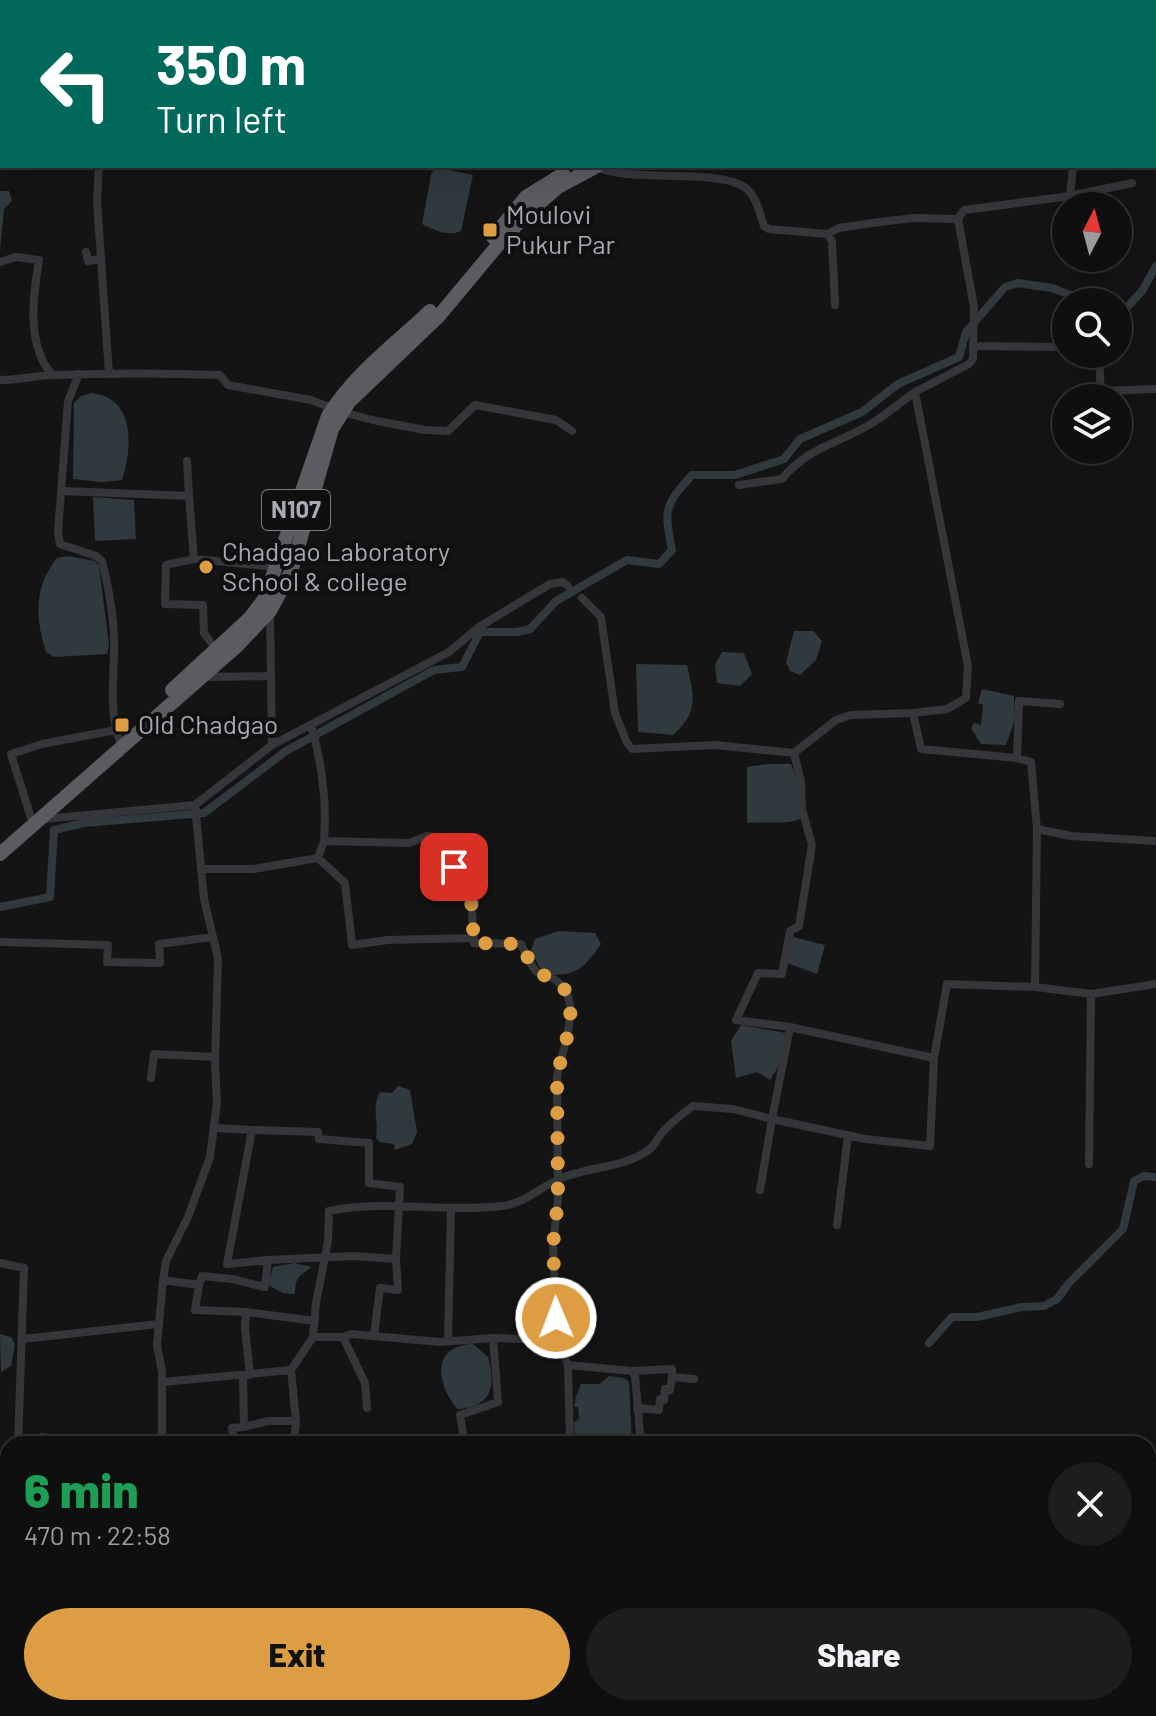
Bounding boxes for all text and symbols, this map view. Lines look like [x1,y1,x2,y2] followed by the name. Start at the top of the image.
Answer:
[156,29,306,96] text: 350 m
[24,32,128,136] icon: left
[156,97,287,140] text: Turn left
[1052,192,1132,272] north arrow
[1052,192,1132,464] map controls
[506,198,616,259] place label: Moulovi Pukur Par
[481,221,499,239] marker: Moulovi Pukur Par
[1052,288,1132,368] button: search
[1052,384,1132,464] button: layers
[262,490,330,530] road number: N107
[222,535,450,596] place label: Chadgao Laboratory School & college
[197,558,215,576] marker: Chadgao Laboratory School & college
[138,708,278,739] place label: Old Chadgao
[113,716,131,734] marker: Old Chadgao
[420,833,488,901] pin
[432,845,476,889] icon: arrive
[514,1276,598,1360] position arrow
[24,1460,139,1518] text: 6 min
[1048,1462,1132,1546] button: close
[24,1519,171,1550] text: 470 m · 22:58
[24,1608,570,1700] button: Exit
[586,1608,1132,1700] button: Share

